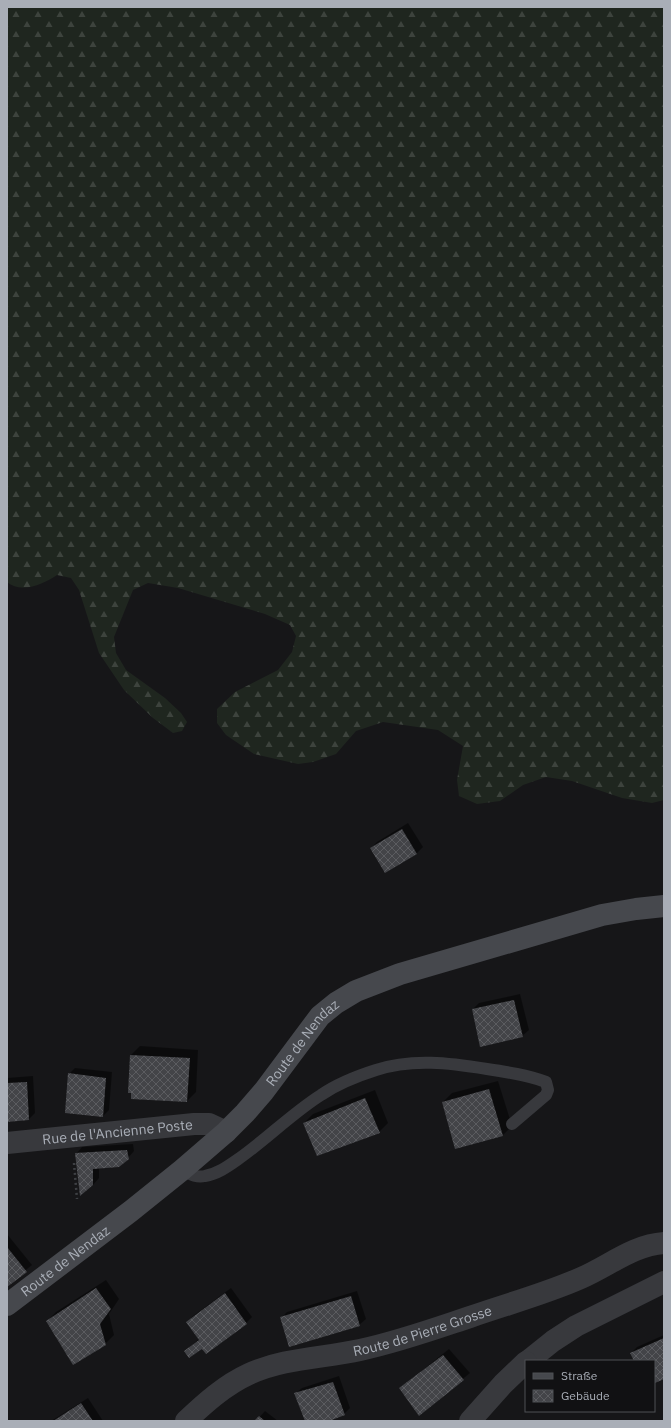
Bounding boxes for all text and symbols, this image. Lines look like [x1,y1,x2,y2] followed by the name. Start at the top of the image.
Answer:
[262,995,343,1090] street label: Route de Nendaz
[41,1115,194,1148] street label: Rue de l'Ancienne Poste
[17,1221,114,1300] street label: Route de Nendaz
[351,1301,494,1360] street label: Route de Pierre Grosse
[525,1360,655,1412] legend
[561,1368,598,1383] text: Straße
[561,1388,610,1403] text: Gebäude

